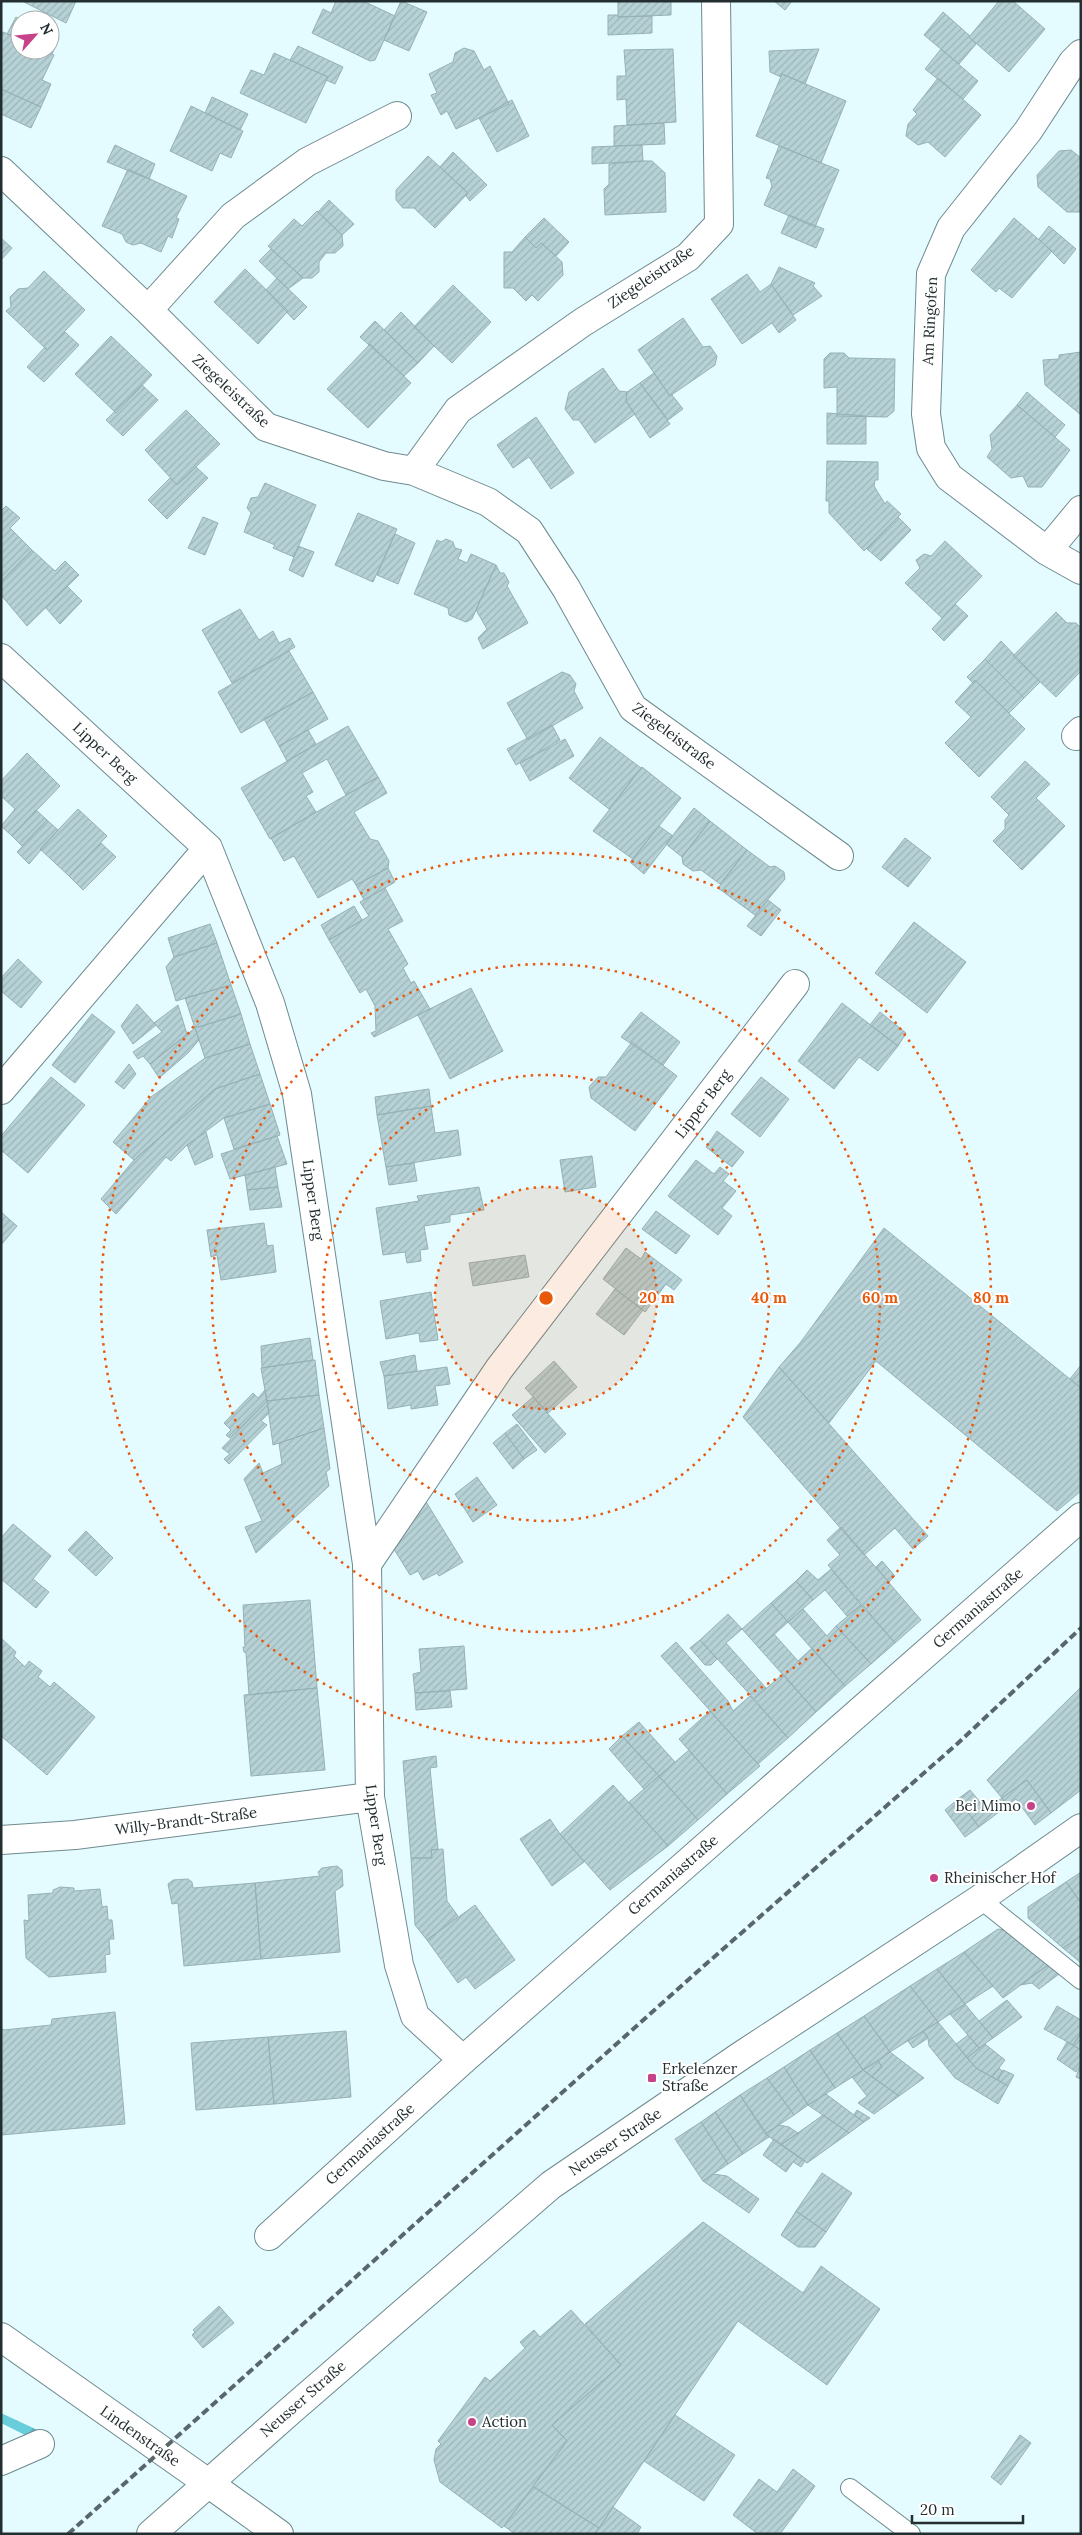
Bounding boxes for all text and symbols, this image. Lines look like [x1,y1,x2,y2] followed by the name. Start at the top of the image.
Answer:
[10,10,60,60] north arrow
[36,20,57,38] text: N
[604,241,697,312] street label: Ziegeleistraße
[918,276,941,367] street label: Am Ringofen
[189,350,274,431] street label: Ziegeleistraße
[629,698,720,773] street label: Ziegeleistraße
[69,718,142,788] street label: Lipper Berg
[670,1065,735,1142] street label: Lipper Berg
[298,1158,329,1242] street label: Lipper Berg
[639,1288,675,1307] text: 20 m
[751,1288,787,1307] text: 40 m
[862,1288,898,1307] text: 60 m
[973,1288,1009,1307] text: 80 m
[537,1289,555,1307] centre of rings
[929,1563,1027,1652] street label: Germaniastraße
[361,1783,392,1867] street label: Lipper Berg
[955,1796,1021,1815] place label: Bei Mimo
[1025,1800,1037,1812] marker: Bei Mimo
[114,1802,258,1839] street label: Willy-Brandt-Straße
[624,1830,722,1919] street label: Germaniastraße
[944,1868,1057,1887] place label: Rheinischer Hof
[928,1872,940,1884] marker: Rheinischer Hof
[662,2059,738,2095] place label: Erkelenzer Straße
[646,2072,658,2084] marker: Erkelenzer Straße
[321,2099,418,2189] street label: Germaniastraße
[565,2104,665,2180] street label: Neusser Straße
[256,2356,349,2441] street label: Neusser Straße
[97,2401,184,2470] street label: Lindenstraße
[481,2412,527,2431] place label: Action
[466,2416,478,2428] marker: Action
[912,2492,1023,2524] scale bar
[920,2500,955,2519] text: 20 m

